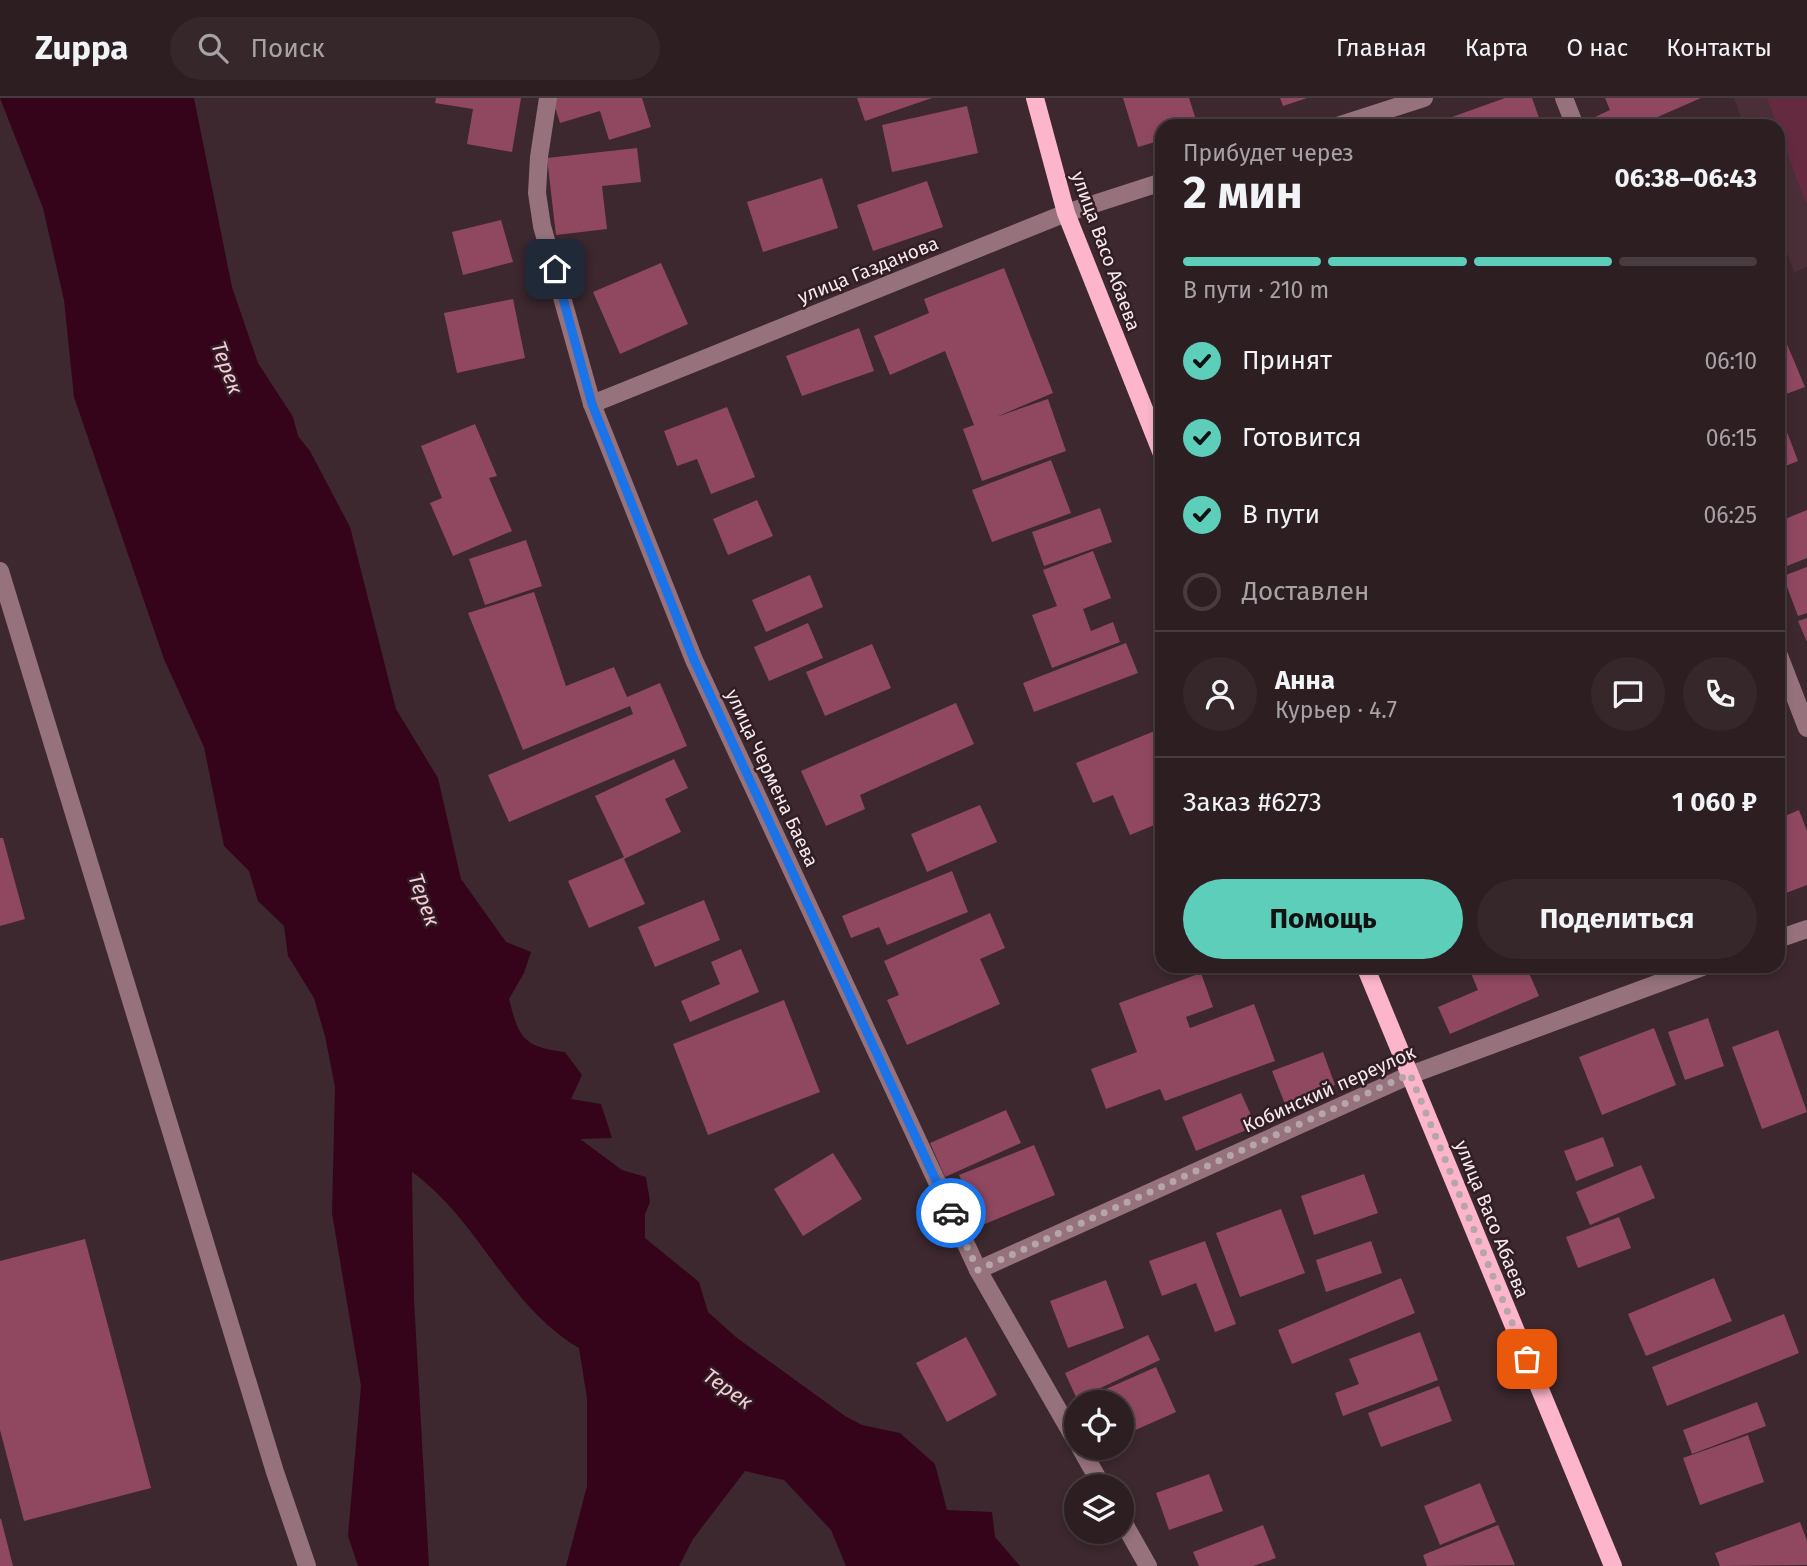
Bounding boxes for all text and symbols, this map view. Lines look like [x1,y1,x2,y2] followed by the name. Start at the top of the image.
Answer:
[170,17,660,80] search box
[35,28,128,68] text: Zuppa
[194,29,232,67] icon: search
[250,33,325,64] text: Поиск
[1336,34,1427,62] text: Главная
[1465,34,1528,62] text: Карта
[1566,34,1628,62] text: О нас
[1666,34,1772,62] text: Контакты
[1183,139,1354,167] text: Прибудет через
[1615,163,1757,194] text: 06:38–06:43
[1183,165,1303,220] text: 2 мин
[1066,168,1146,334] street label: улица Васо Абаева
[794,231,942,309] street label: улица Газданова
[525,239,585,299] pin
[536,250,574,288] icon: home
[1183,276,1329,304] text: В пути · 210 m
[205,338,249,398] water label: Терек
[1183,342,1221,380] icon: check
[1242,345,1332,376] text: Принят
[1705,347,1757,375] text: 06:10
[1183,419,1221,457] icon: check
[1242,422,1362,453] text: Готовится
[1706,424,1757,452] text: 06:15
[1183,496,1221,534] icon: check
[1242,499,1320,530] text: В пути
[1703,501,1757,529] text: 06:25
[1242,576,1369,607] text: Доставлен
[1183,657,1257,731] button: person
[1591,657,1665,731] button: chat
[1683,657,1757,731] button: phone
[1275,665,1335,696] text: Анна
[721,685,823,871] street label: улица Чермена Баева
[1275,696,1397,724] text: Курьер · 4.7
[1183,787,1322,818] text: Заказ #6273
[1672,787,1757,818] text: 1 060 ₽
[402,870,446,930] water label: Терек
[1183,879,1463,959] button: Помощь
[1477,879,1757,959] button: Поделиться
[1239,1040,1419,1137] street label: Кобинский переулок
[1450,1137,1534,1301] street label: улица Васо Абаева
[916,1178,986,1248] courier
[932,1194,970,1232] icon: car
[1497,1329,1557,1389] pin
[1508,1340,1546,1378] icon: bag
[698,1363,758,1415] water label: Терек
[1064,1390,1134,1544] map controls
[1064,1390,1134,1460] button: locate
[1064,1474,1134,1544] button: layers

